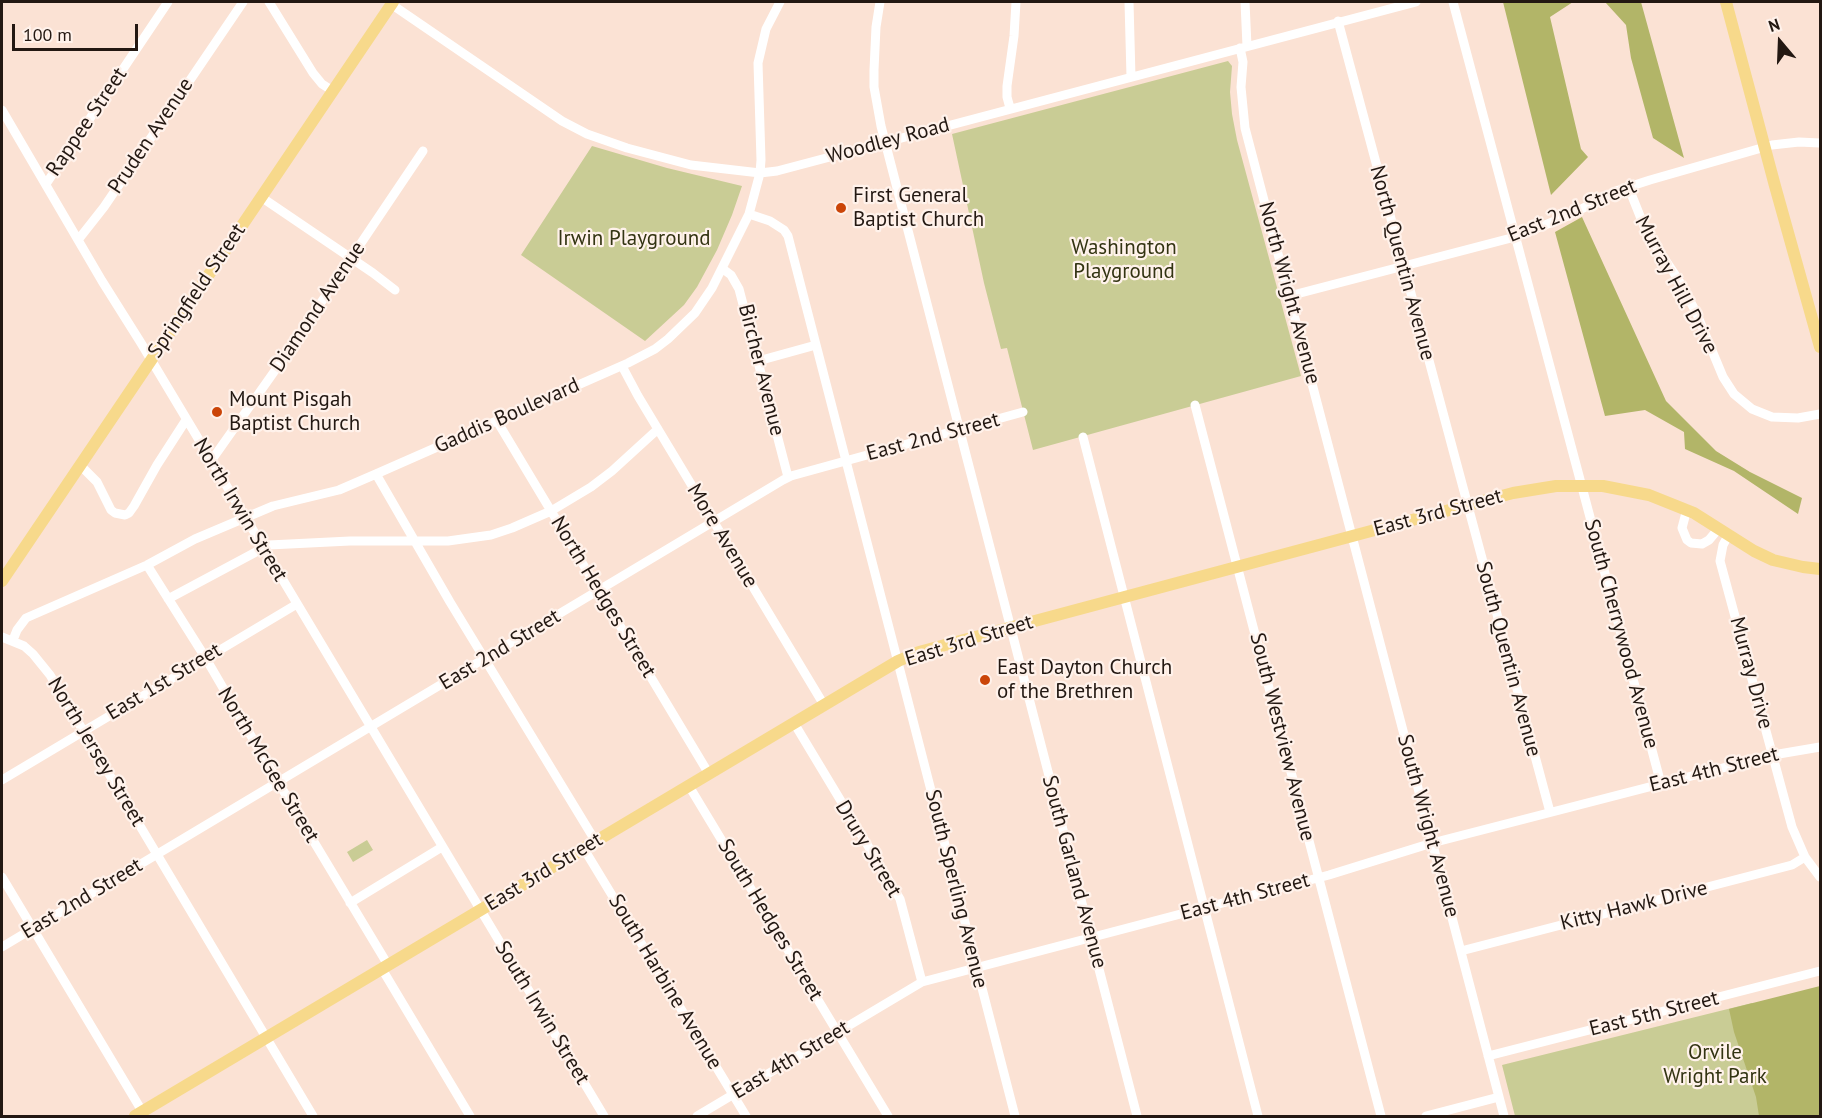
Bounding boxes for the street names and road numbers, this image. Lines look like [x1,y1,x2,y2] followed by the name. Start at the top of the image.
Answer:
[41,63,133,181] street label: Rappee Street
[103,73,199,199] street label: Pruden Avenue
[824,112,952,170] street label: Woodley Road
[1364,163,1440,363] street label: North Quentin Avenue
[1504,174,1640,248] street label: East 2nd Street
[1253,199,1325,387] street label: North Wright Avenue
[1629,212,1723,358] street label: Murray Hill Drive
[143,219,251,363] street label: Springfield Street
[265,237,371,377] street label: Diamond Avenue
[732,301,790,439] street label: Bircher Avenue
[431,373,583,459] street label: Gaddis Boulevard
[864,407,1002,467] street label: East 2nd Street
[187,434,293,586] street label: North Irwin Street
[681,479,763,593] street label: More Avenue
[1371,484,1505,542] street label: East 3rd Street
[545,512,661,682] street label: North Hedges Street
[1578,517,1664,751] street label: South Cherrywood Avenue
[1470,559,1546,759] street label: South Quentin Avenue
[435,604,565,696] street label: East 2nd Street
[902,610,1036,672] street label: East 3rd Street
[1724,614,1778,732] street label: Murray Drive
[1244,630,1320,844] street label: South Westview Avenue
[102,638,226,726] street label: East 1st Street
[42,673,150,831] street label: North Jersey Street
[212,683,324,847] street label: North McGee Street
[1391,732,1465,920] street label: South Wright Avenue
[1647,742,1781,798] street label: East 4th Street
[1036,773,1112,971] street label: South Garland Avenue
[919,787,993,991] street label: South Sperling Avenue
[829,796,907,902] street label: Drury Street
[481,827,607,917] street label: East 3rd Street
[712,835,828,1005] street label: South Hedges Street
[17,853,147,945] street label: East 2nd Street
[1178,868,1312,926] street label: East 4th Street
[1558,876,1710,936] street label: Kitty Hawk Drive
[603,890,727,1074] street label: South Harbine Avenue
[489,937,595,1089] street label: South Irwin Street
[1587,986,1721,1042] street label: East 5th Street
[728,1015,854,1105] street label: East 4th Street

